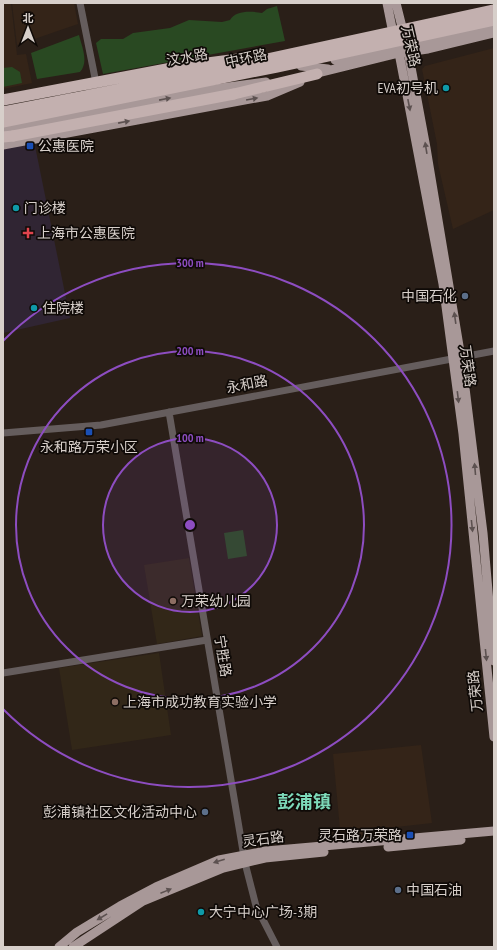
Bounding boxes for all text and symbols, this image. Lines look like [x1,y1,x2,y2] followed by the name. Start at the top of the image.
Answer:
[8,8,48,48] north arrow
[23,11,34,25] text: 北
[398,24,424,68] street label: 万荣路
[165,44,209,70] street label: 汶水路
[224,45,268,71] street label: 中环路
[377,79,438,97] place label: EVA初号机
[441,83,451,93] marker: EVA初号机
[159,95,171,101] one-way arrow
[246,95,258,101] one-way arrow
[406,99,412,111] one-way arrow
[118,119,130,125] one-way arrow
[38,137,94,155] place label: 公惠医院
[25,141,35,151] marker: 公惠医院
[422,142,428,154] one-way arrow
[24,199,66,217] place label: 门诊楼
[11,203,21,213] marker: 门诊楼
[37,224,135,242] place label: 上海市公惠医院
[22,227,34,239] marker: 上海市公惠医院
[176,255,204,270] text: 300 m
[401,287,457,305] place label: 中国石化
[460,291,470,301] marker: 中国石化
[42,299,84,317] place label: 住院楼
[29,303,39,313] marker: 住院楼
[452,312,458,324] one-way arrow
[176,343,204,358] text: 200 m
[456,344,480,388] street label: 万荣路
[225,371,269,397] street label: 永和路
[455,391,461,403] one-way arrow
[84,427,94,437] marker: 永和路万荣小区
[176,430,204,445] text: 100 m
[40,438,138,456] place label: 永和路万荣小区
[471,463,478,475] one-way arrow
[183,518,197,532] centre of rings
[469,520,475,532] one-way arrow
[181,592,251,610] place label: 万荣幼儿园
[168,596,178,606] marker: 万荣幼儿园
[211,634,235,678] street label: 宁胜路
[482,649,489,661] one-way arrow
[464,669,486,713] street label: 万荣路
[123,693,277,711] place label: 上海市成功教育实验小学
[110,697,120,707] marker: 上海市成功教育实验小学
[277,790,331,813] district label: 彭浦镇
[43,803,197,821] place label: 彭浦镇社区文化活动中心
[200,807,210,817] marker: 彭浦镇社区文化活动中心
[318,826,402,844] place label: 灵石路万荣路
[241,827,285,851] street label: 灵石路
[405,830,415,840] marker: 灵石路万荣路
[213,858,225,864] one-way arrow
[406,881,462,899] place label: 中国石油
[393,885,403,895] marker: 中国石油
[161,888,172,894] one-way arrow
[209,903,317,921] place label: 大宁中心广场-3期
[196,907,206,917] marker: 大宁中心广场-3期
[96,913,108,920] one-way arrow

